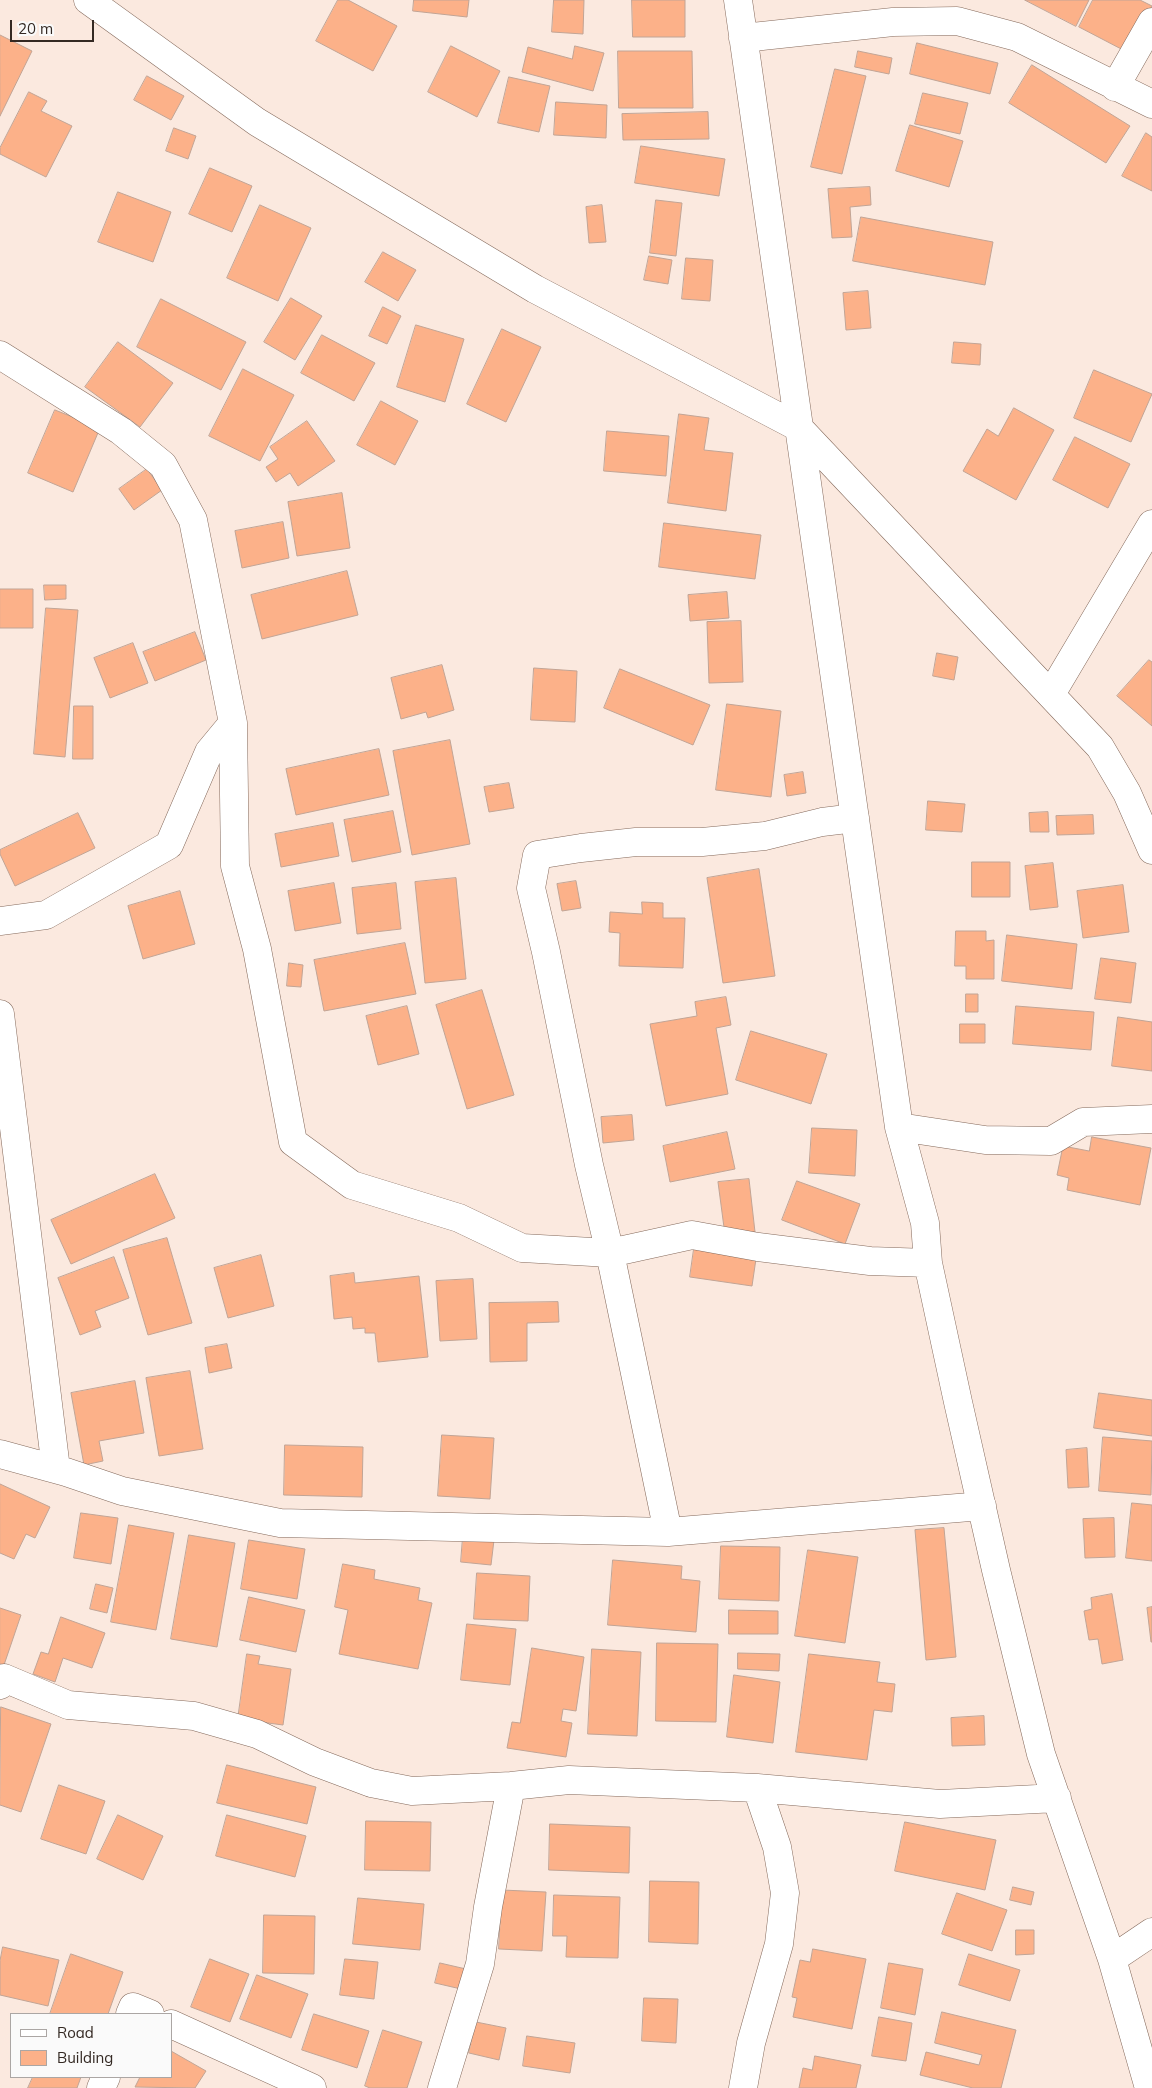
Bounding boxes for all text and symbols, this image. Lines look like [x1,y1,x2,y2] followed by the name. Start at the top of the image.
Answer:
[12,10,96,42] scale bar
[18,19,53,38] text: 20 m
[10,2013,172,2078] legend
[57,2023,94,2042] text: Road
[57,2048,113,2067] text: Building

